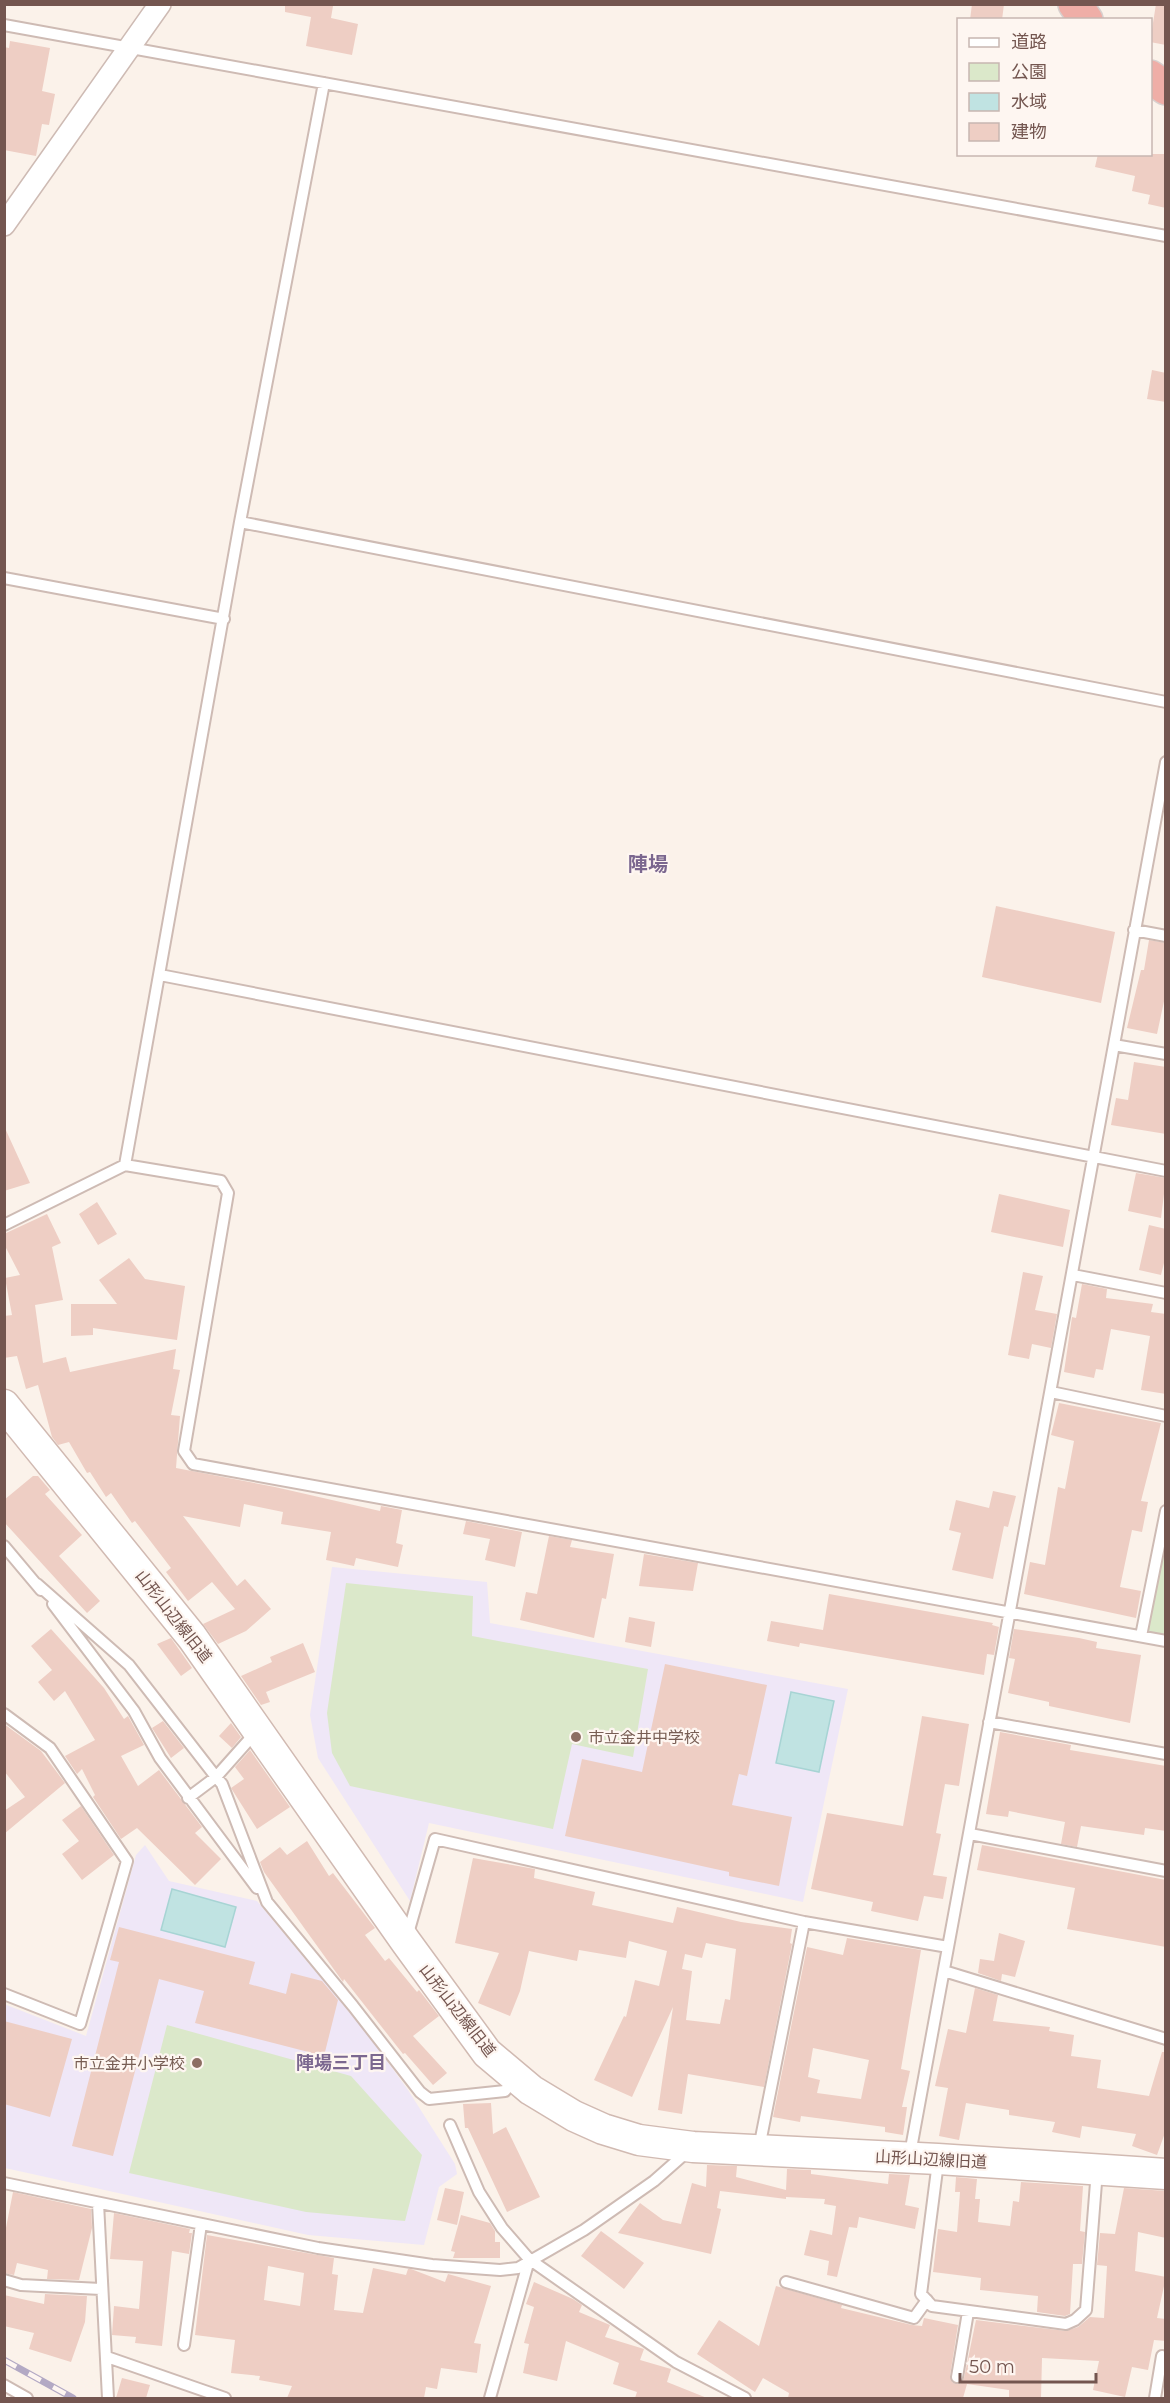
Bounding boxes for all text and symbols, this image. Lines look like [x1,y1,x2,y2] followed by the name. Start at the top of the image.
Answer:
[957,18,1152,156] legend
[1011,31,1047,53] text: 道路
[1011,61,1047,83] text: 公園
[1011,91,1047,113] text: 水域
[1011,121,1047,143] text: 建物
[628,852,668,876] district label: 陣場
[132,1566,216,1666] street label: 山形山辺線旧道
[588,1728,700,1747] place label: 市立金井中学校
[569,1730,583,1744] marker: 市立金井中学校
[416,1960,500,2060] street label: 山形山辺線旧道
[296,2052,386,2074] district label: 陣場三丁目
[73,2054,185,2073] place label: 市立金井小学校
[190,2056,204,2070] marker: 市立金井小学校
[875,2147,987,2172] street label: 山形山辺線旧道
[960,2346,1096,2384] scale bar
[969,2356,1015,2378] text: 50 m

